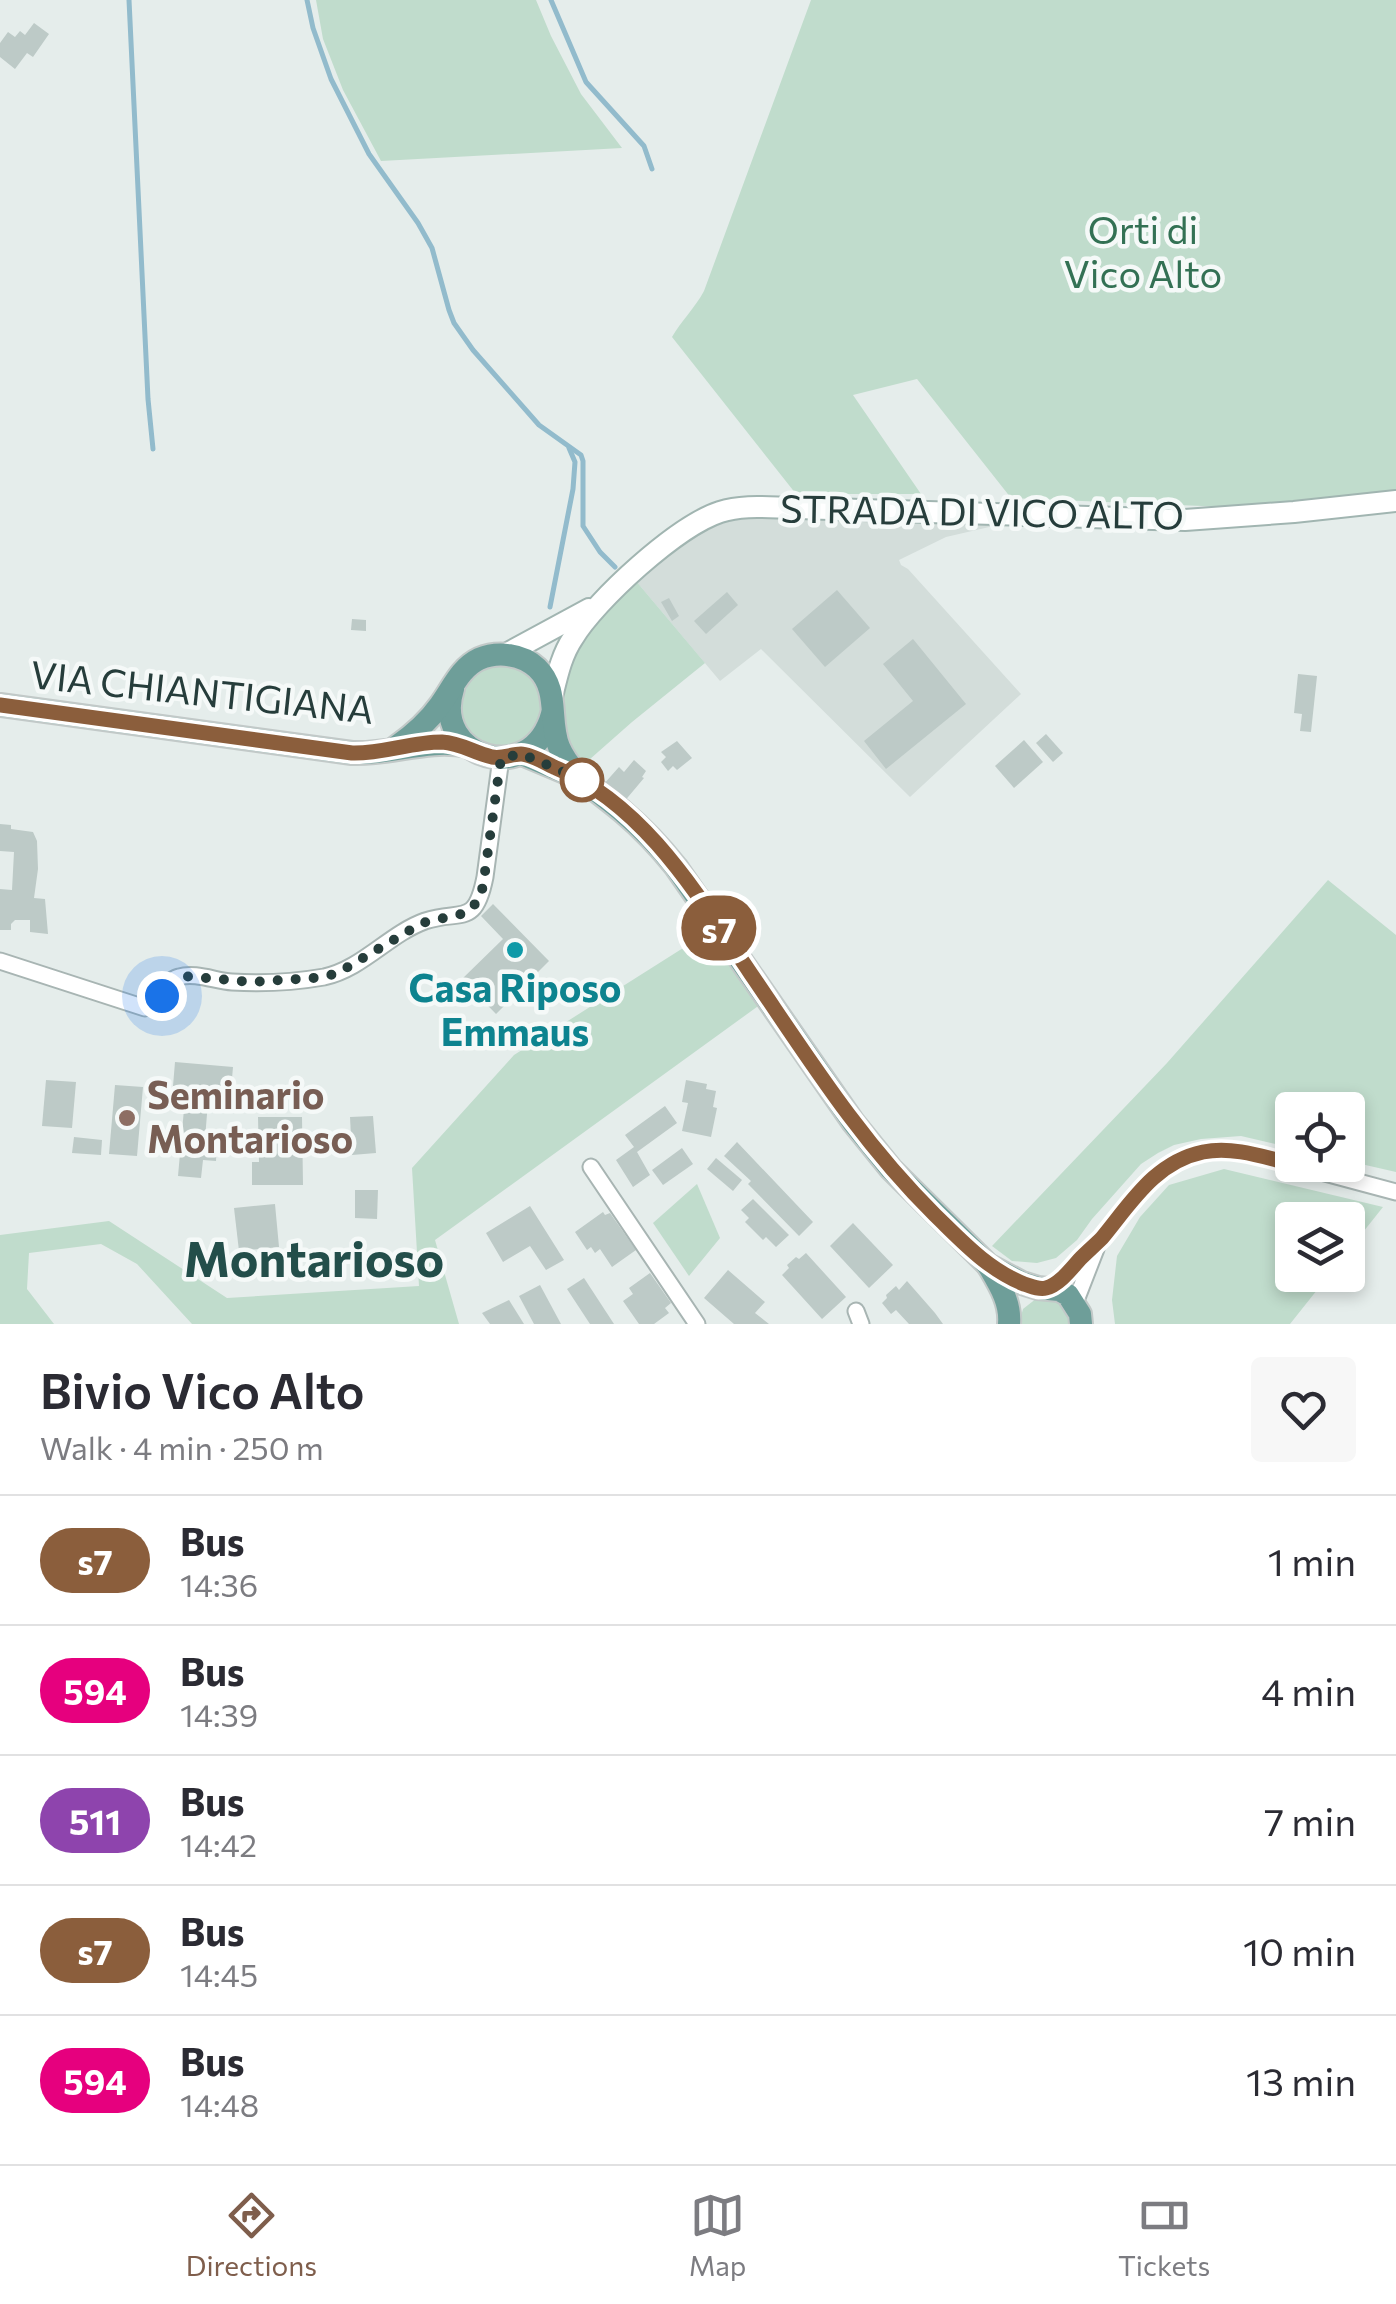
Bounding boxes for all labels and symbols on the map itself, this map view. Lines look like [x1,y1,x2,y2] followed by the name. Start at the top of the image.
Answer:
[1064,205,1222,296] park label: Orti di Vico Alto
[780,483,1184,538] street label: STRADA DI VICO ALTO
[28,649,376,732] street label: VIA CHIANTIGIANA
[561,759,603,801] unlabelled marker
[674,896,764,960] line badge: s7
[504,939,526,961] marker: Casa Riposo Emmaus
[408,963,622,1054] place label: Casa Riposo Emmaus
[137,971,187,1021] your location
[147,1070,353,1161] place label: Seminario Montarioso
[116,1107,138,1129] marker: Seminario Montarioso
[184,1228,444,1287] district label: Montarioso

